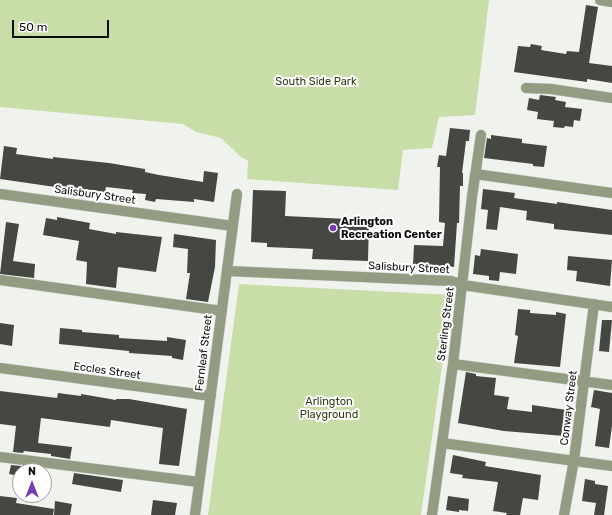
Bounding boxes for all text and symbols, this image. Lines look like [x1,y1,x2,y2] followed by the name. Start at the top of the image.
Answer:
[14,12,111,38] scale bar
[19,20,47,34] text: 50 m
[275,75,357,89] park label: South Side Park
[54,183,136,207] street label: Salisbury Street
[341,215,442,241] place label: Arlington Recreation Center
[328,223,338,233] marker: Arlington Recreation Center
[368,259,450,277] street label: Salisbury Street
[435,286,457,362] street label: Sterling Street
[193,314,215,392] street label: Fernleaf Street
[73,360,141,382] street label: Eccles Street
[558,370,580,446] street label: Conway Street
[300,395,358,421] park label: Arlington Playground
[12,463,52,503] north arrow
[28,465,36,478] text: N

